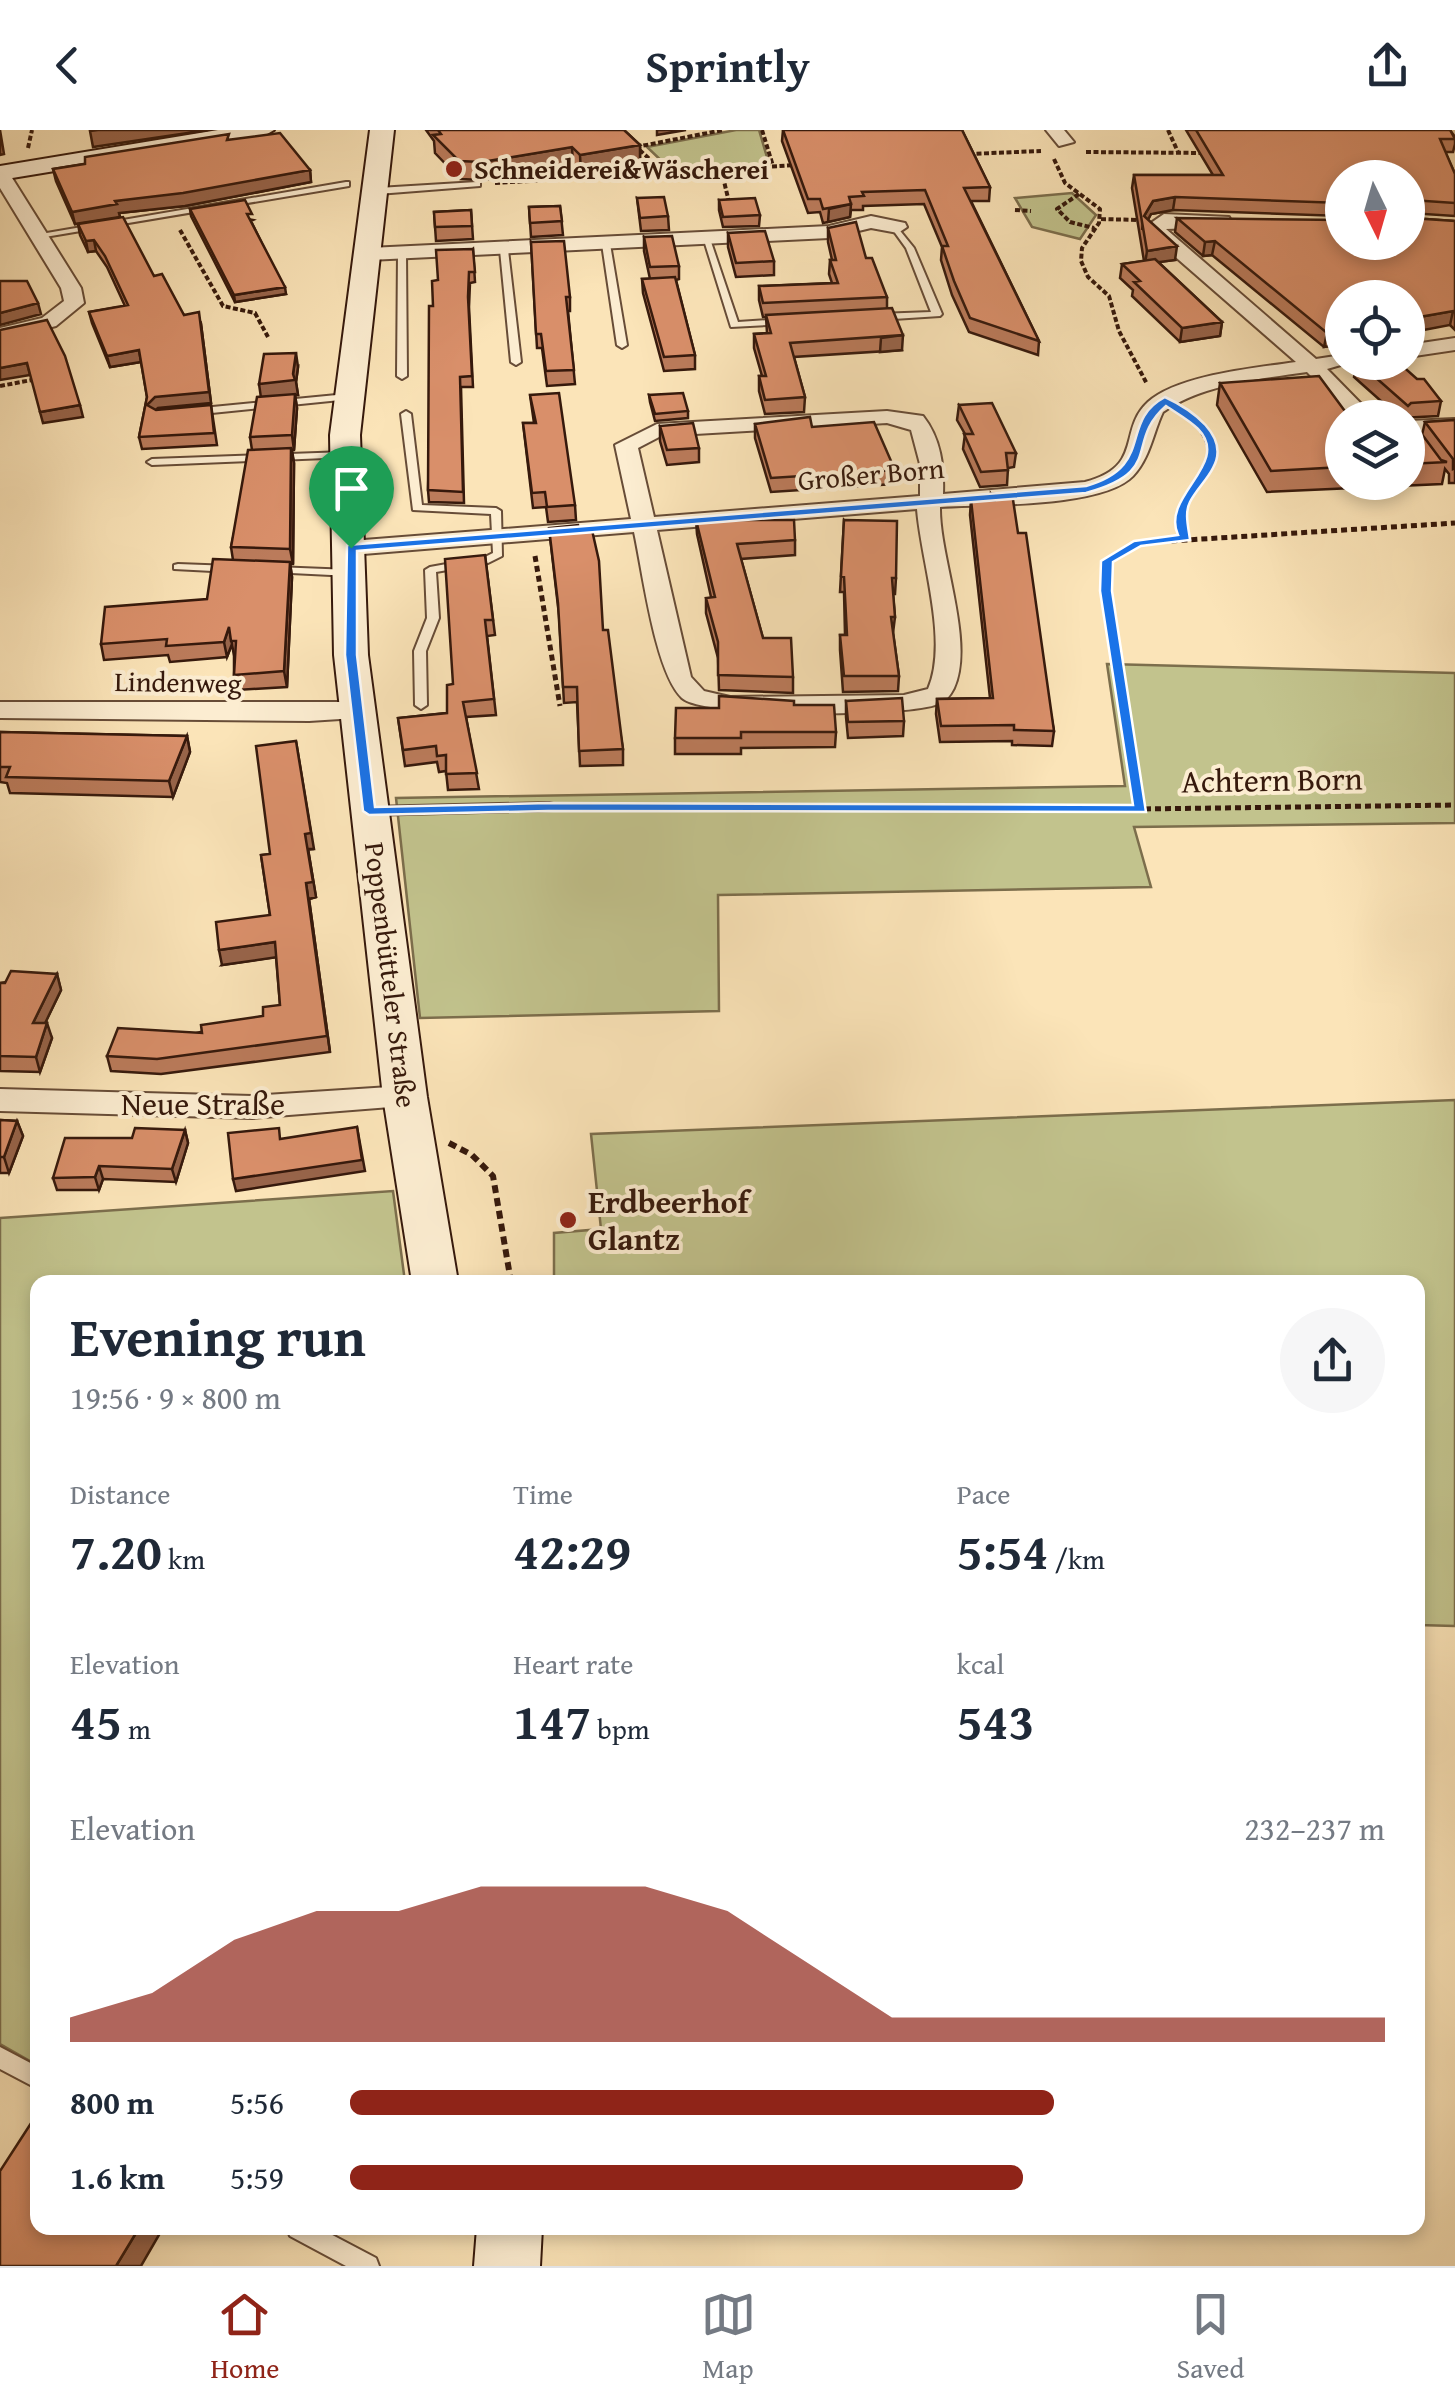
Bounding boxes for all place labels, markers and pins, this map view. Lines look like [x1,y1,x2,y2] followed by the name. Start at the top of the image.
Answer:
[474,148,769,189] place label: Schneiderei&Wäscherei
[443,158,465,180] marker: Schneiderei&Wäscherei
[309,446,394,549] pin
[588,1178,752,1262] place label: Erdbeerhof Glantz
[557,1209,579,1231] marker: Erdbeerhof Glantz

